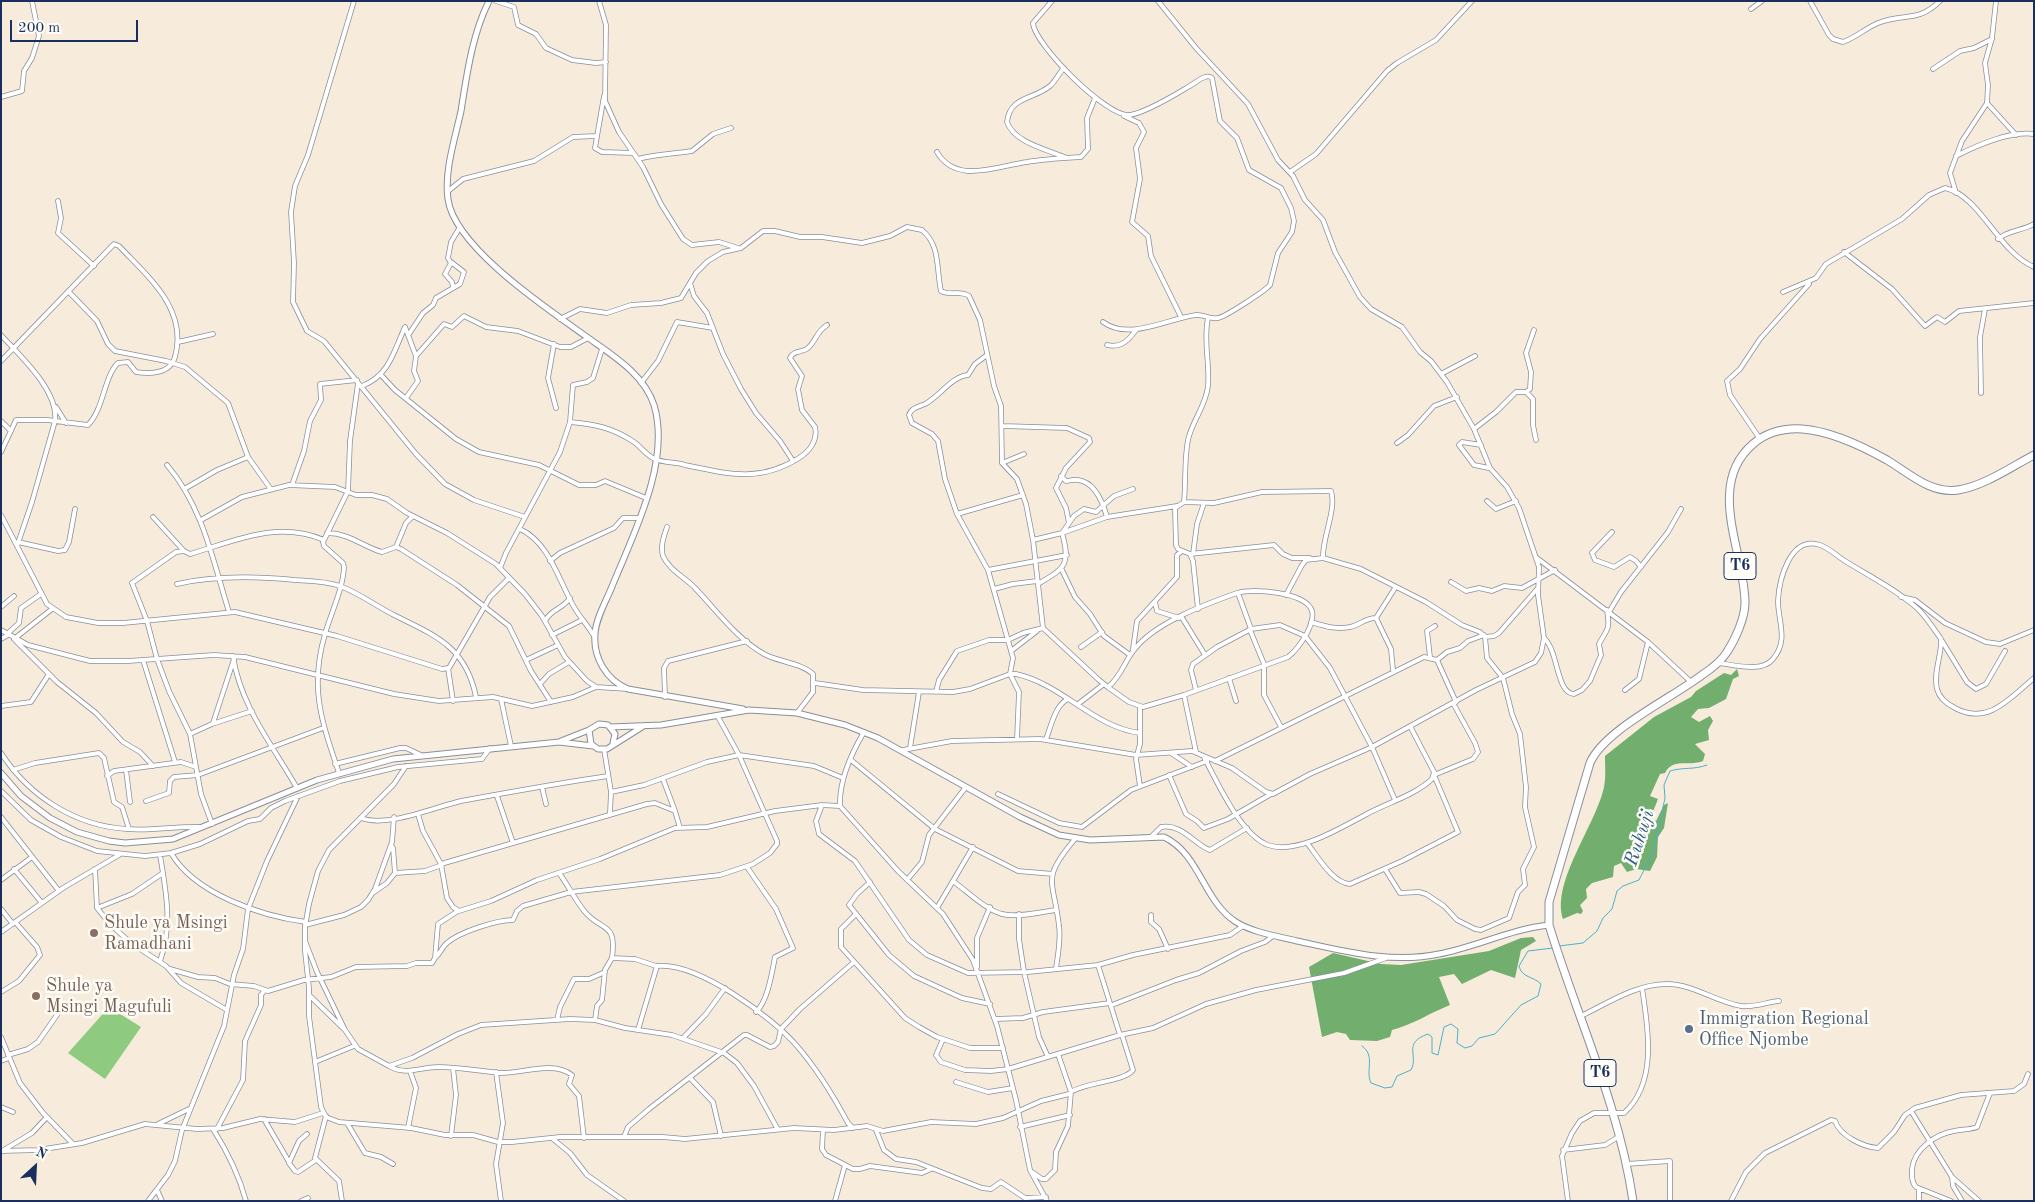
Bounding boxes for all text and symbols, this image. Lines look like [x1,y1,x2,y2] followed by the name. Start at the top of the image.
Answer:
[12,10,140,42] scale bar
[18,21,60,36] text: 200 m
[1724,552,1756,580] road number: T6
[1620,807,1660,869] water label: Ruhuji
[104,912,228,954] place label: Shule ya Msingi Ramadhani
[88,927,100,939] marker: Shule ya Msingi Ramadhani
[46,975,172,1018] place label: Shule ya Msingi Magufuli
[30,990,42,1002] marker: Shule ya Msingi Magufuli
[1699,1008,1869,1050] place label: Immigration Regional Office Njombe
[1683,1023,1695,1035] marker: Immigration Regional Office Njombe
[1584,1060,1616,1086] road number: T6
[10,1142,60,1192] north arrow
[34,1145,49,1162] text: N

